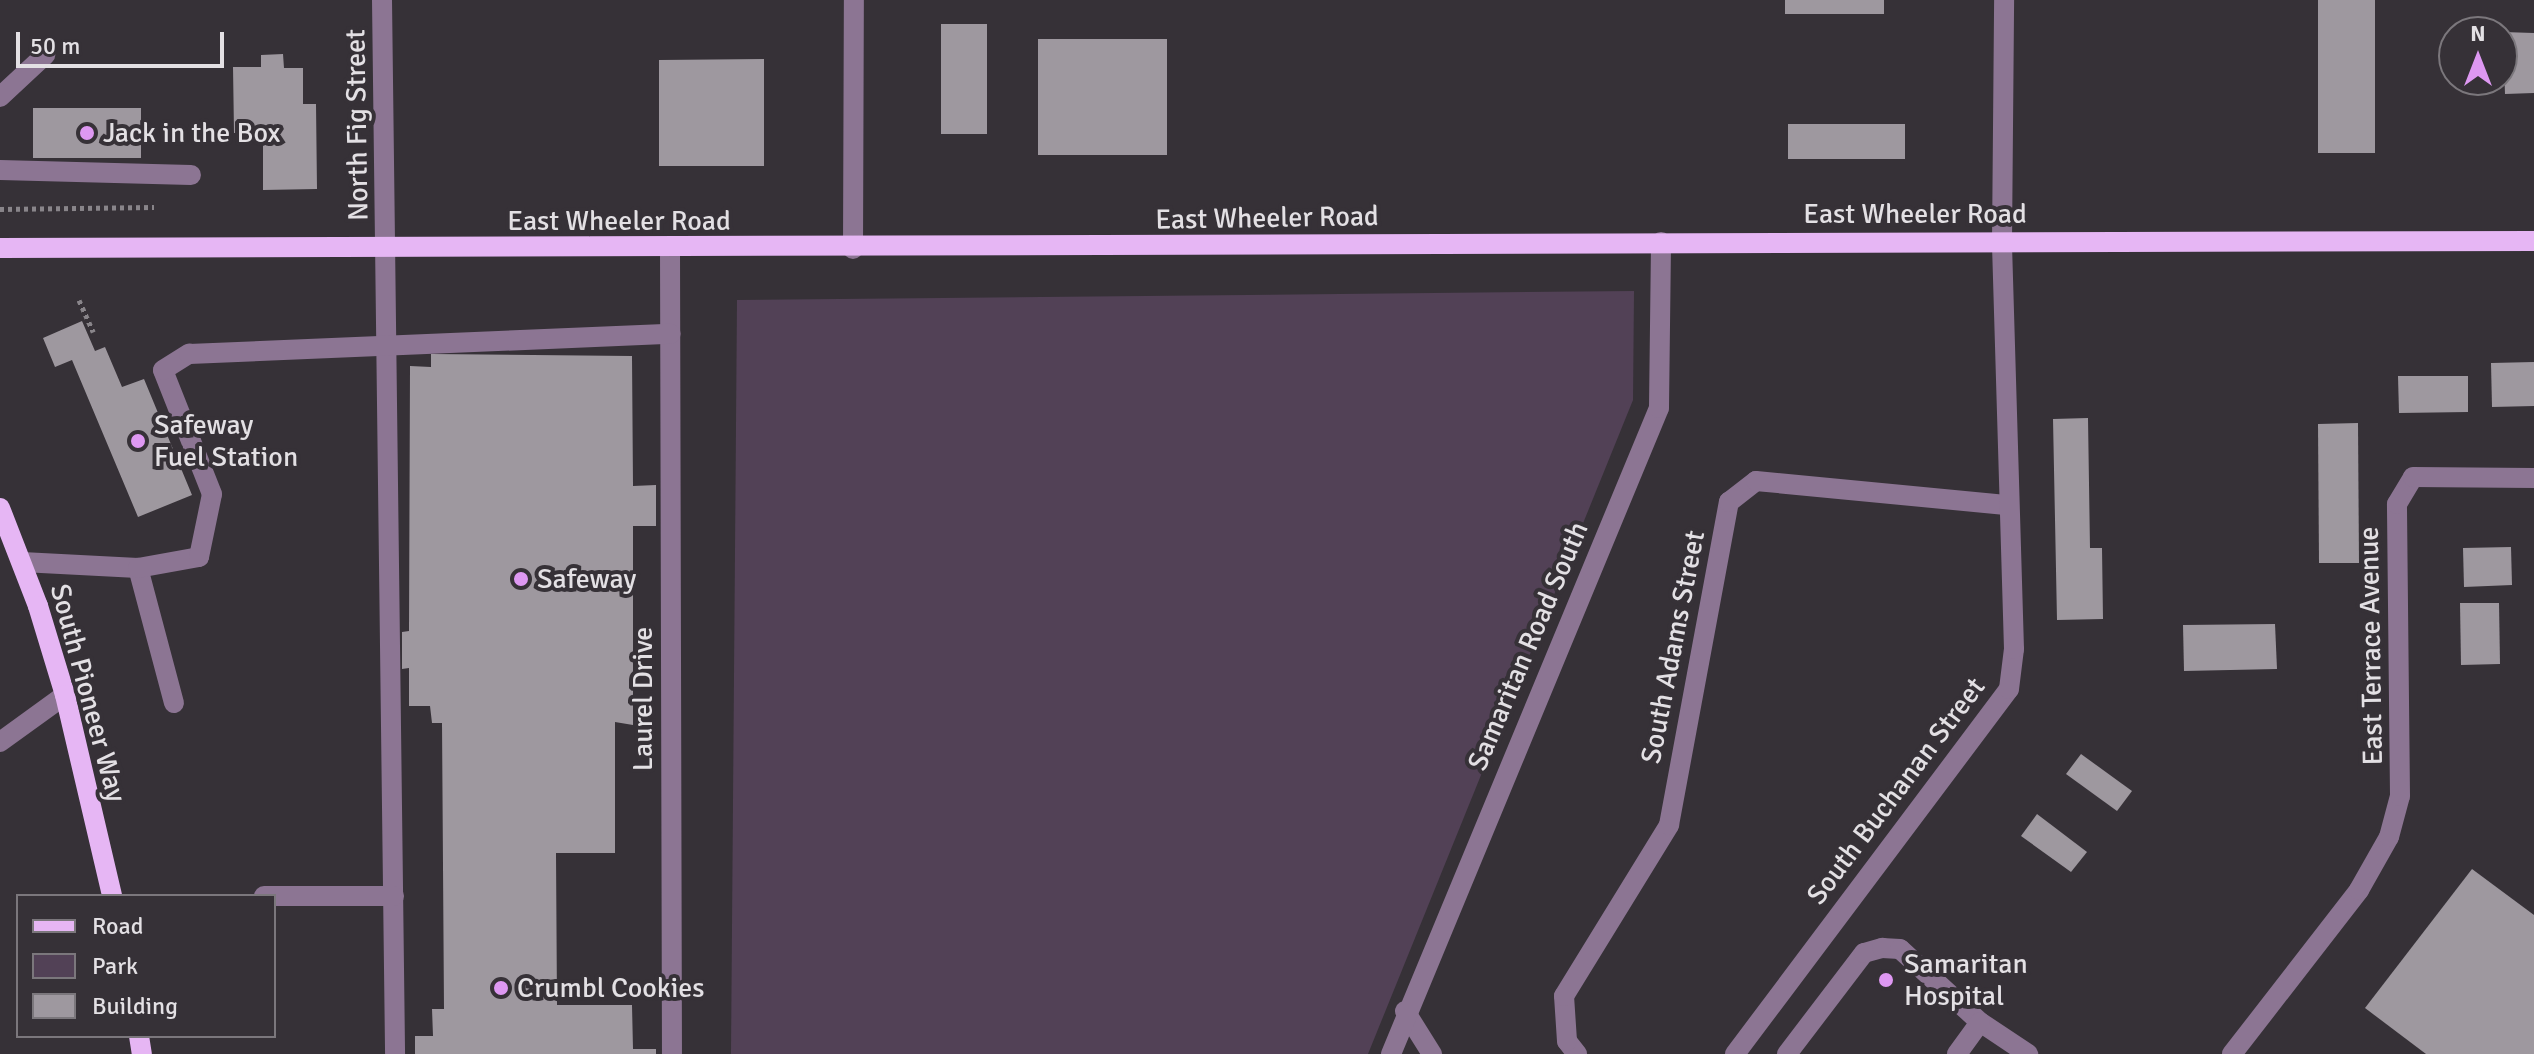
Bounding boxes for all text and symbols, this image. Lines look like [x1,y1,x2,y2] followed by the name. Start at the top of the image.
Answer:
[20,16,228,66] scale bar
[2438,16,2518,96] north arrow
[2470,20,2486,47] text: N
[339,29,375,221] street label: North Fig Street
[30,31,80,61] text: 50 m
[103,116,280,150] place label: Jack in the Box
[78,124,96,142] marker: Jack in the Box
[1803,197,2027,231] street label: East Wheeler Road
[1155,199,1379,237] street label: East Wheeler Road
[507,204,731,238] street label: East Wheeler Road
[154,408,298,474] place label: Safeway Fuel Station
[129,432,147,450] marker: Safeway Fuel Station
[1460,517,1596,775] street label: Samaritan Road South
[2352,526,2390,766] street label: East Terrace Avenue
[1634,528,1712,766] street label: South Adams Street
[537,562,636,596] place label: Safeway
[512,570,530,588] marker: Safeway
[43,580,133,806] street label: South Pioneer Way
[626,627,660,771] street label: Laurel Drive
[1800,671,1992,911] street label: South Buchanan Street
[16,894,276,1038] legend
[92,911,143,941] text: Road
[1904,947,2028,1013] place label: Samaritan Hospital
[92,951,138,981] text: Park
[1875,969,1897,991] marker: Samaritan Hospital
[517,971,705,1005] place label: Crumbl Cookies
[492,979,510,997] marker: Crumbl Cookies
[92,991,178,1021] text: Building

